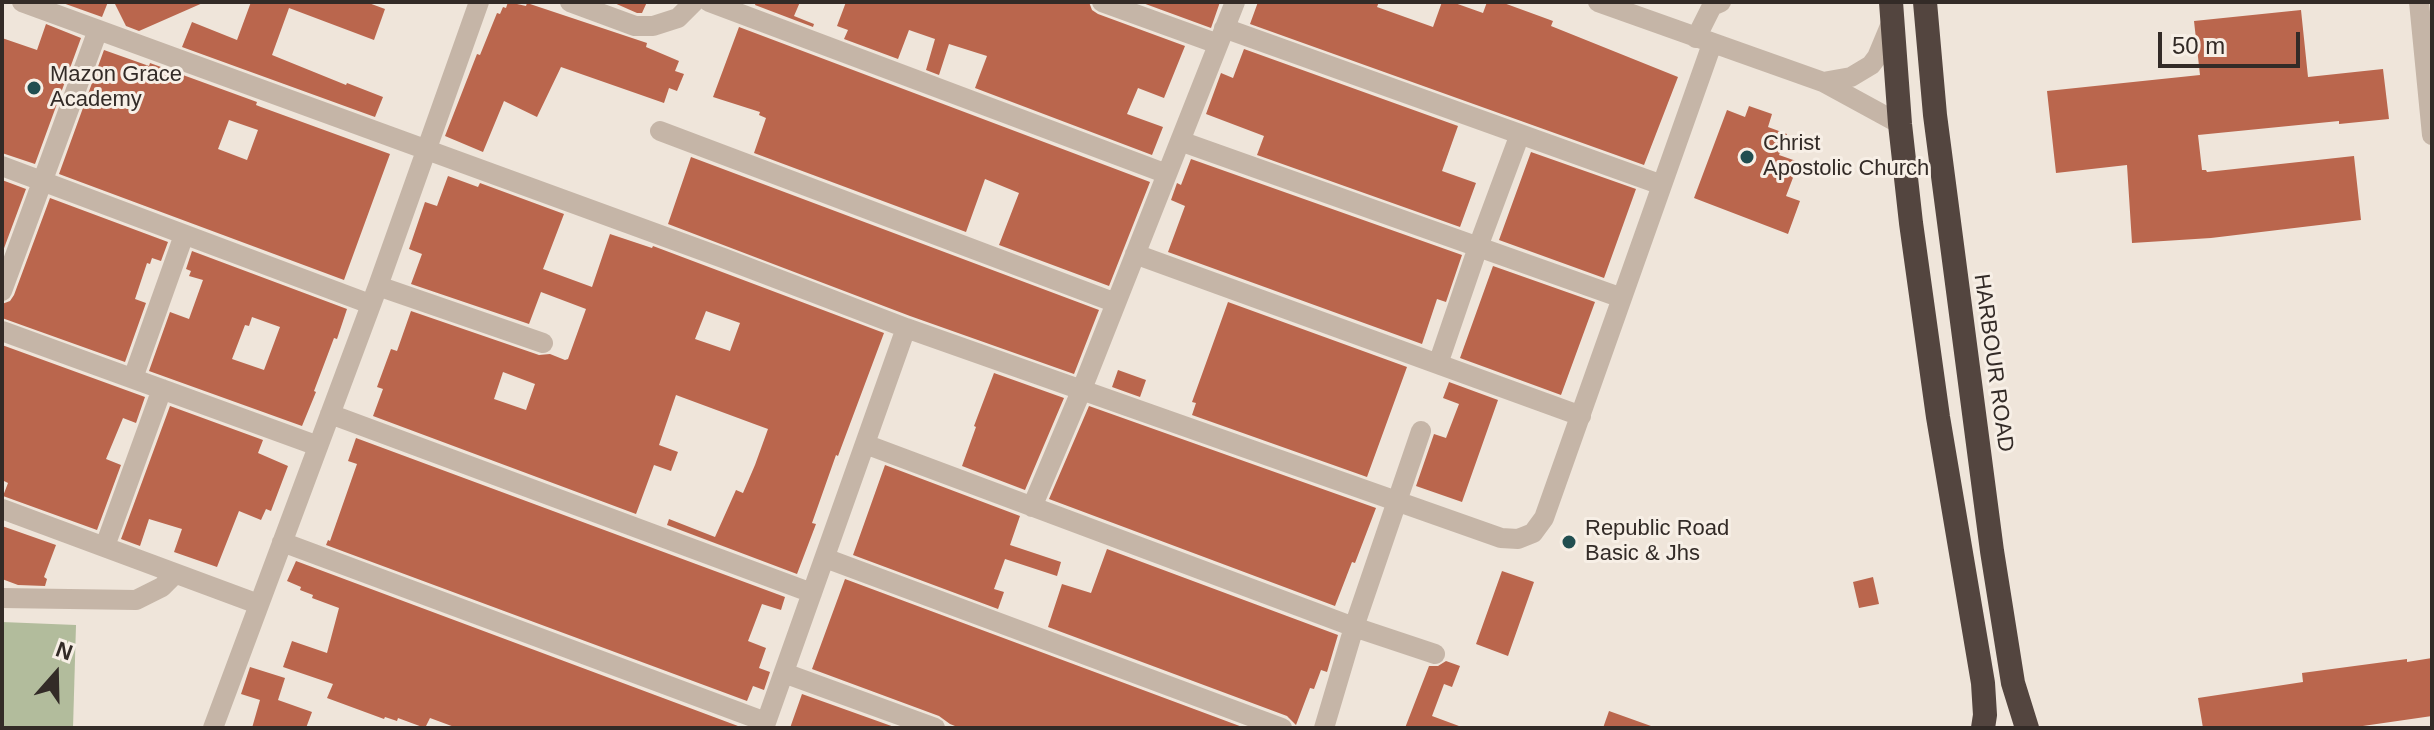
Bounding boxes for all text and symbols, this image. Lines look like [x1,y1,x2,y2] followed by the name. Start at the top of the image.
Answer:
[2162,16,2304,66] scale bar
[2172,32,2225,59] text: 50 m
[50,62,182,114] place label: Mazon Grace Academy
[25,79,43,97] marker: Mazon Grace Academy
[1763,131,1929,182] place label: Christ Apostolic Church
[1738,148,1756,166] marker: Christ Apostolic Church
[1967,272,2019,454] street label: HARBOUR ROAD
[1585,516,1729,568] place label: Republic Road Basic & Jhs
[1560,533,1578,551] marker: Republic Road Basic & Jhs
[16,634,96,714] north arrow
[53,637,76,665] text: N

